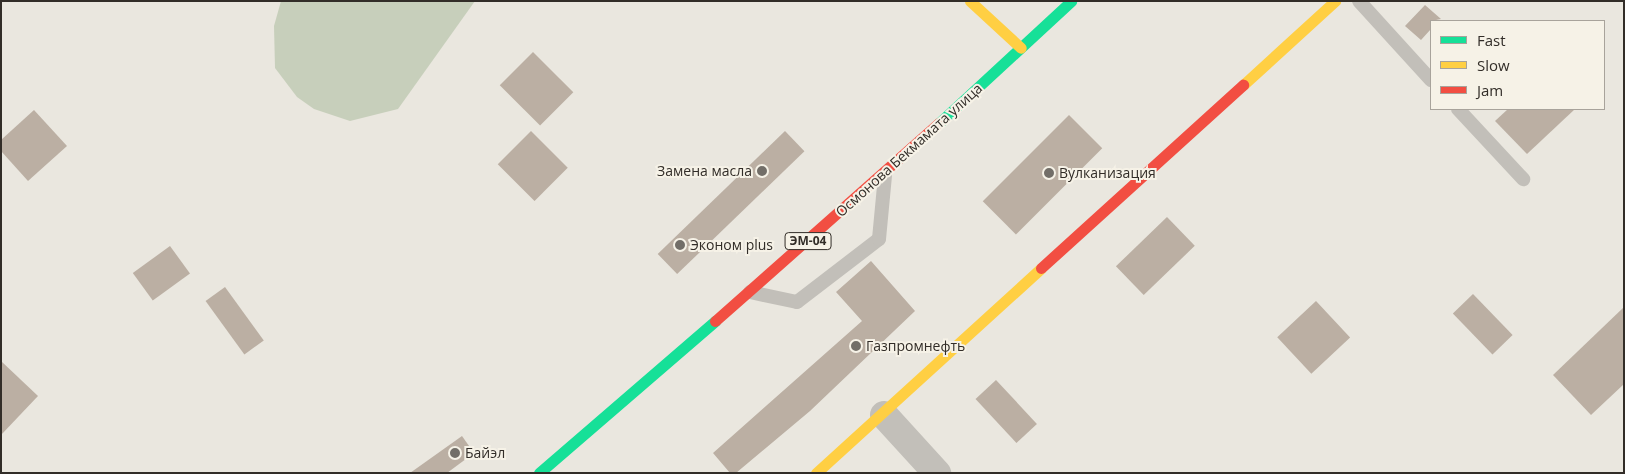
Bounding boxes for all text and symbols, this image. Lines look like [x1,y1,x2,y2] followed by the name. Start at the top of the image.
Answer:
[1430,20,1605,110] legend
[1477,30,1506,50] text: Fast
[1477,55,1510,75] text: Slow
[832,80,986,220] street label: Осмонова Бекмамата улица
[1477,80,1503,100] text: Jam
[657,163,752,179] place label: Замена масла
[756,165,768,177] marker: Замена масла
[1059,165,1156,181] place label: Вулканизация
[1043,167,1055,179] marker: Вулканизация
[784,232,832,250] road number: ЭМ-04
[690,237,773,253] place label: Эконом plus
[674,239,686,251] marker: Эконом plus
[866,338,965,354] place label: Газпромнефть
[850,340,862,352] marker: Газпромнефть
[465,445,505,461] place label: Байэл
[449,447,461,459] marker: Байэл

